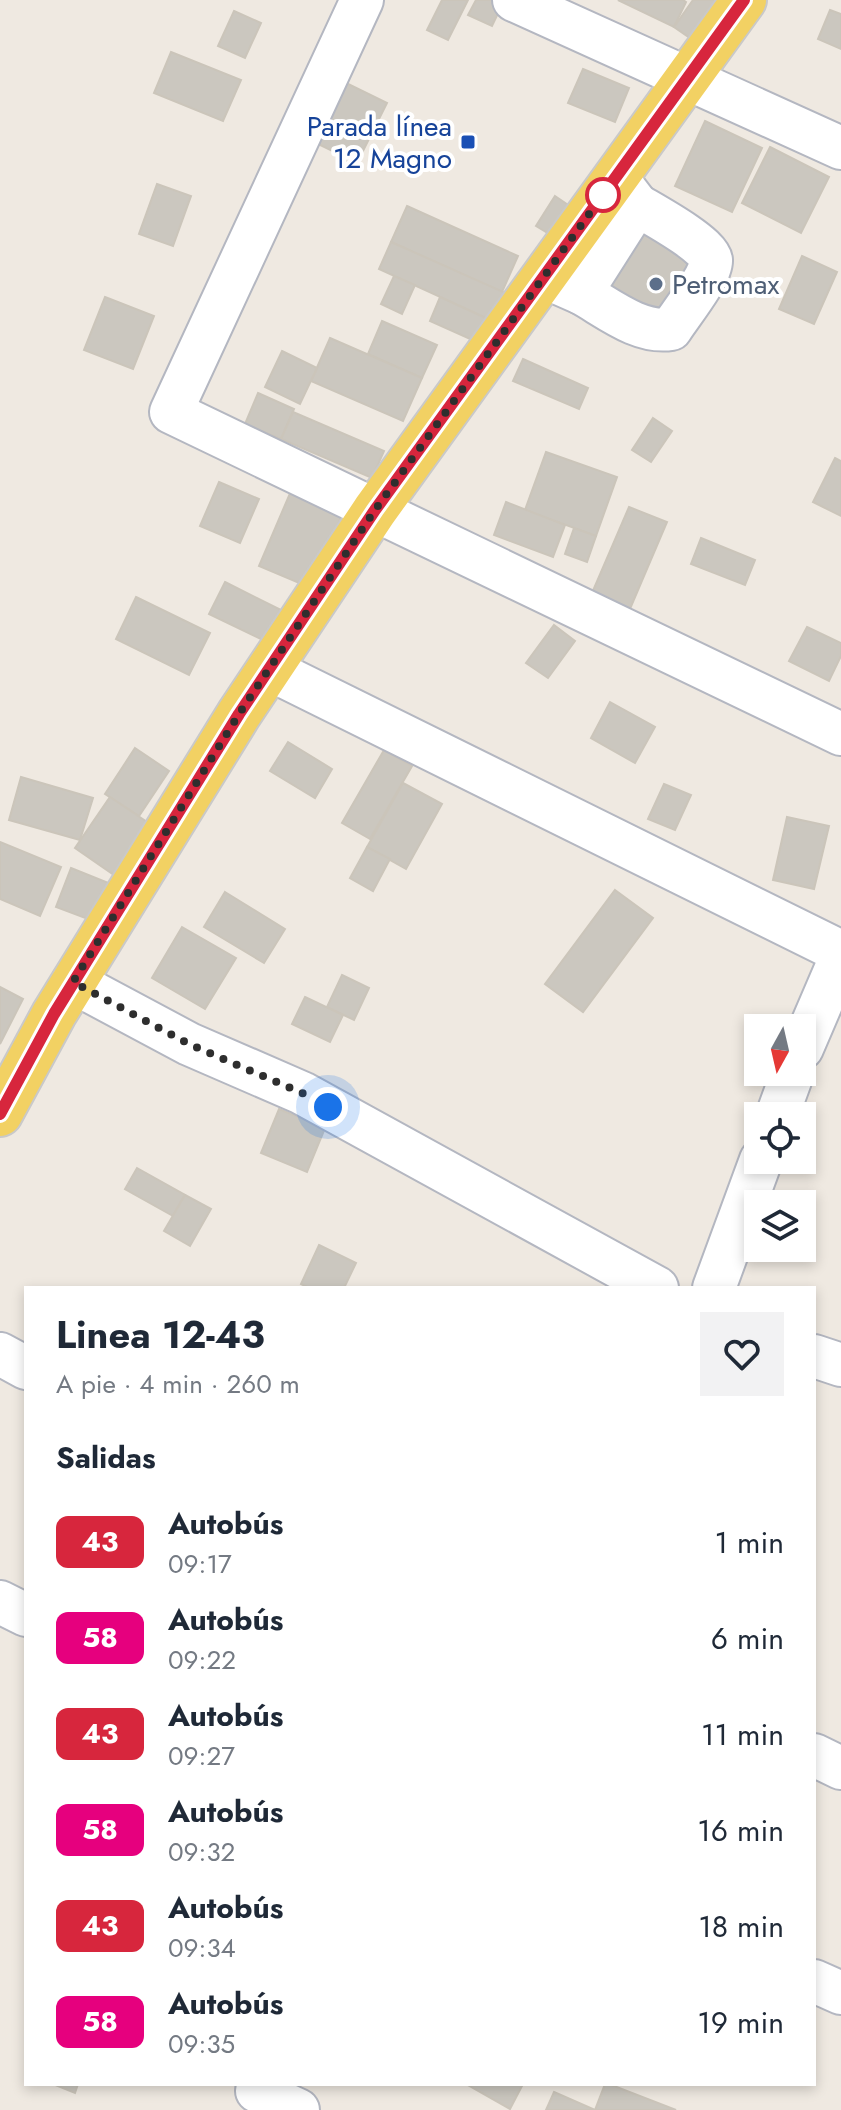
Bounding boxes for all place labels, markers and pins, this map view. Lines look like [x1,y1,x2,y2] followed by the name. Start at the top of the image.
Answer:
[307,106,452,179] place label: Parada línea 12 Magno
[459,133,477,151] marker: Parada línea 12 Magno
[586,178,620,212] unlabelled marker
[672,264,779,305] place label: Petromax
[647,275,665,293] marker: Petromax

